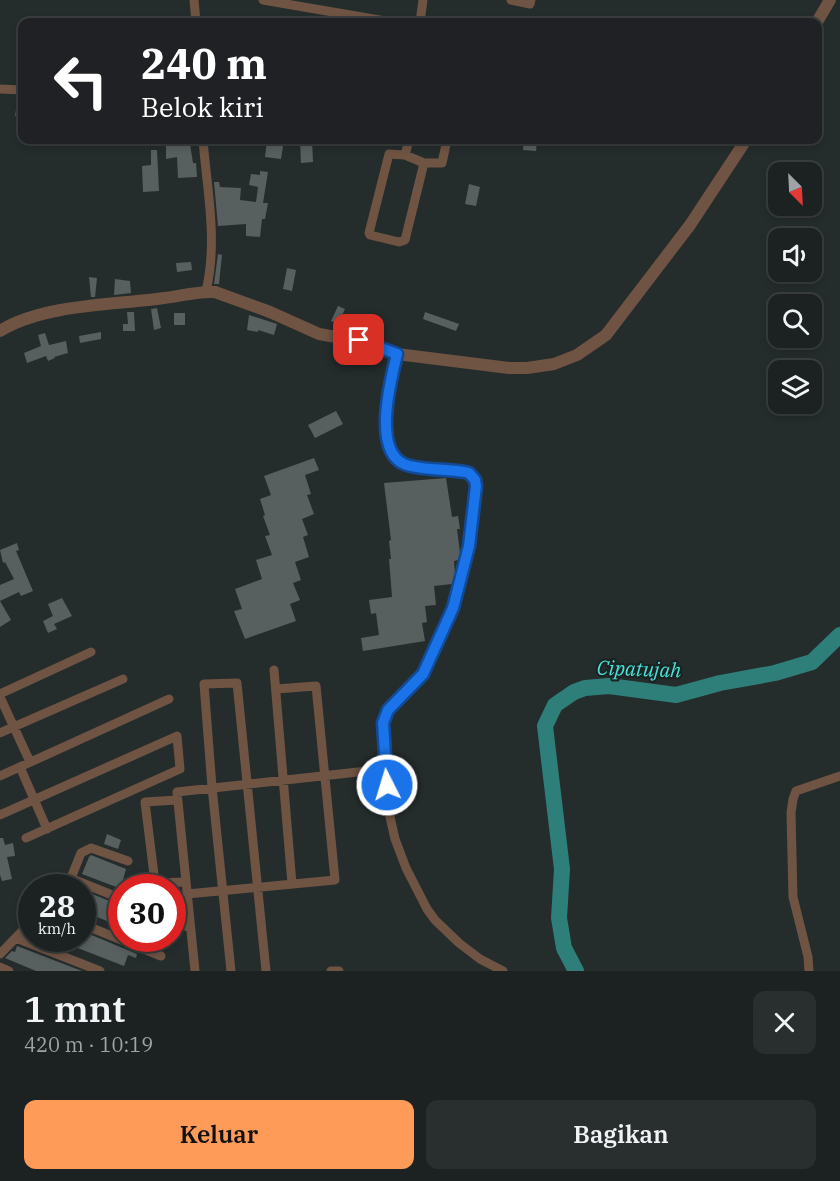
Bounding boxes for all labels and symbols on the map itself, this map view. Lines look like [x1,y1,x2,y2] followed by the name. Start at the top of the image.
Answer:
[768,162,822,216] north arrow
[333,314,384,365] pin
[596,654,682,683] water label: Cipatujah
[355,753,419,817] position arrow
[108,874,186,952] speed limit sign: 30

